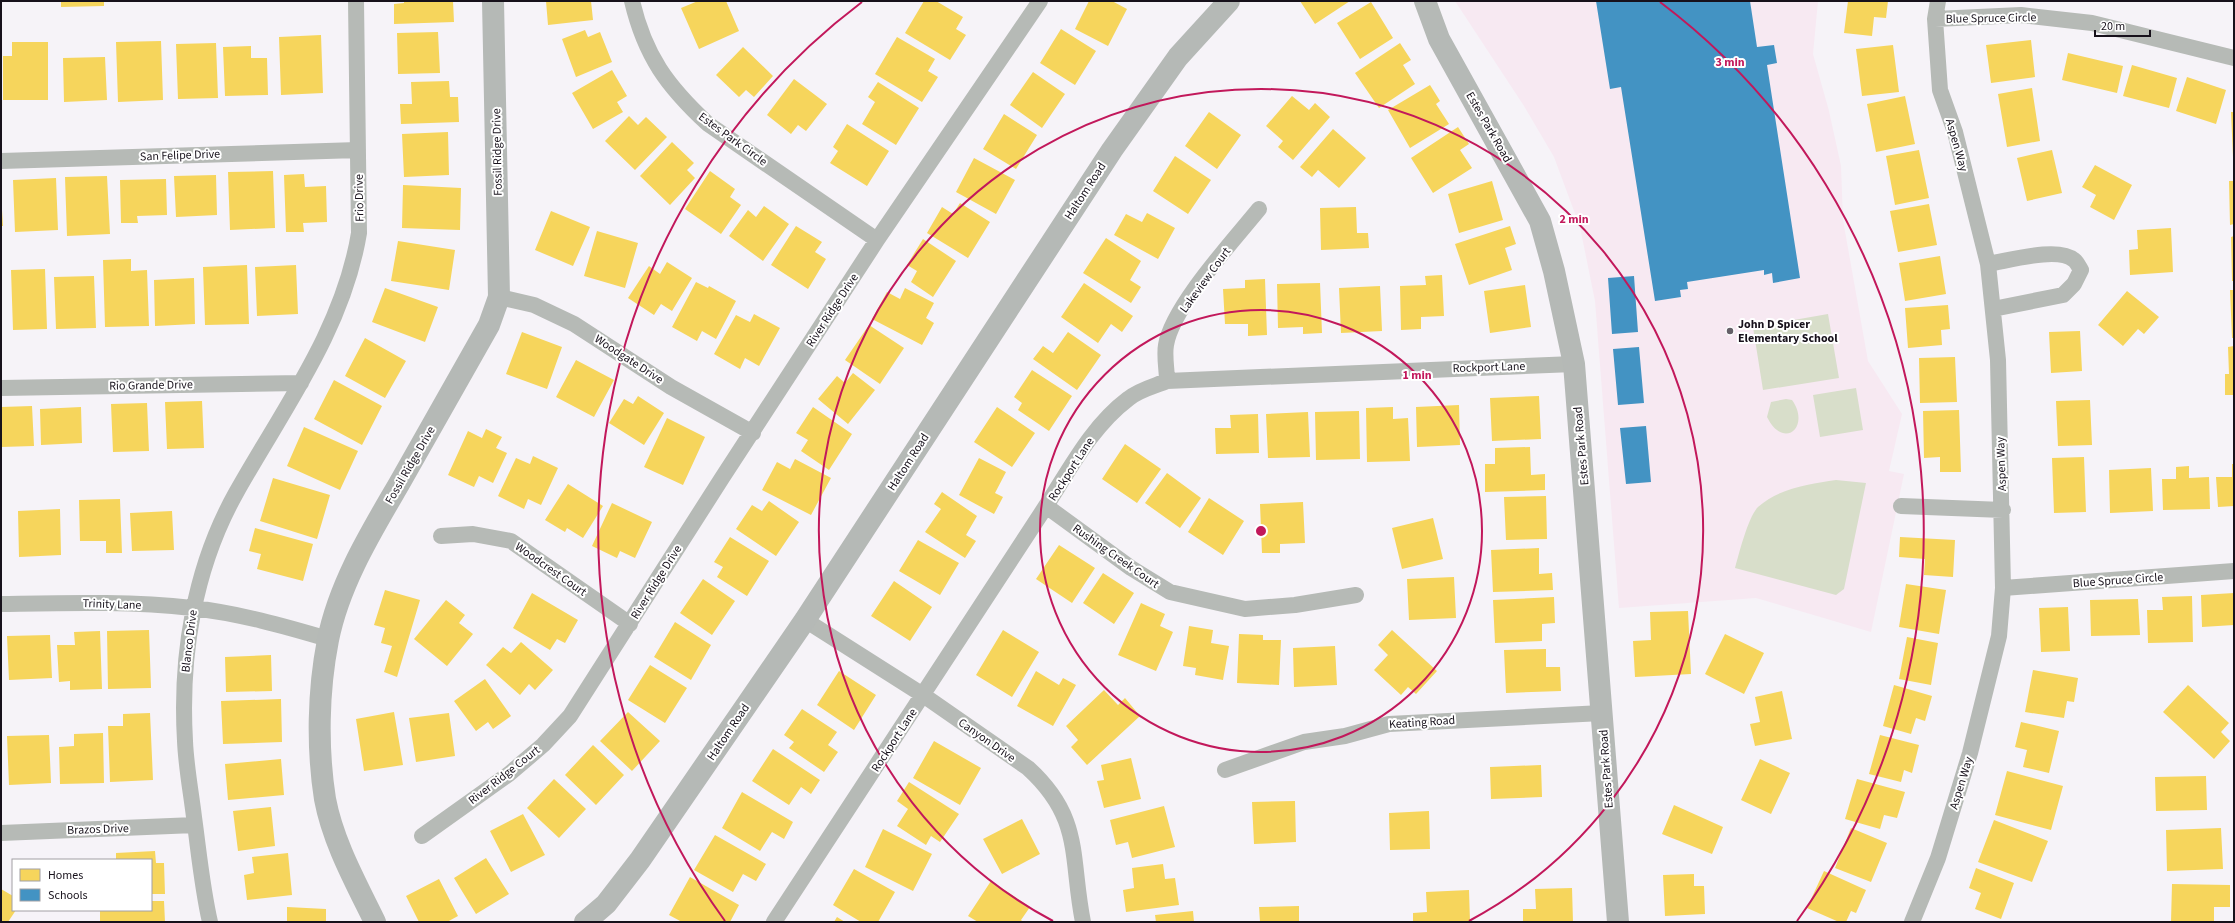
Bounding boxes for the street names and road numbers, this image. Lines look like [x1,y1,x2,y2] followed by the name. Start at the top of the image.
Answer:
[1946,9,2037,28] street label: Blue Spruce Circle
[1461,89,1516,166] street label: Estes Park Road
[488,108,507,196] street label: Fossil Ridge Drive
[695,109,771,170] street label: Estes Park Circle
[1941,117,1972,174] street label: Aspen Way
[140,146,220,165] street label: San Felipe Drive
[1060,159,1110,223] street label: Haltom Road
[351,174,368,222] street label: Frio Drive
[1176,244,1235,317] street label: Lakeview Court
[802,270,863,350] street label: River Ridge Drive
[591,331,667,388] street label: Woodgate Drive
[1452,358,1526,377] street label: Rockport Lane
[109,376,193,395] street label: Rio Grande Drive
[1570,406,1593,486] street label: Estes Park Road
[381,423,440,507] street label: Fossil Ridge Drive
[883,430,933,494] street label: Haltom Road
[1044,434,1098,504] street label: Rockport Lane
[1992,436,2011,491] street label: Aspen Way
[1069,520,1162,593] street label: Rushing Creek Court
[511,538,590,600] street label: Woodcrest Court
[627,542,686,623] street label: River Ridge Drive
[2072,569,2164,592] street label: Blue Spruce Circle
[82,595,142,614] street label: Trinity Lane
[177,609,202,673] street label: Blanco Drive
[703,700,754,764] street label: Haltom Road
[867,705,921,775] street label: Rockport Lane
[1388,712,1456,733] street label: Keating Road
[955,714,1019,766] street label: Canyon Drive
[1595,729,1618,809] street label: Estes Park Road
[465,742,544,809] street label: River Ridge Court
[1945,754,1978,812] street label: Aspen Way
[67,820,129,839] street label: Brazos Drive

